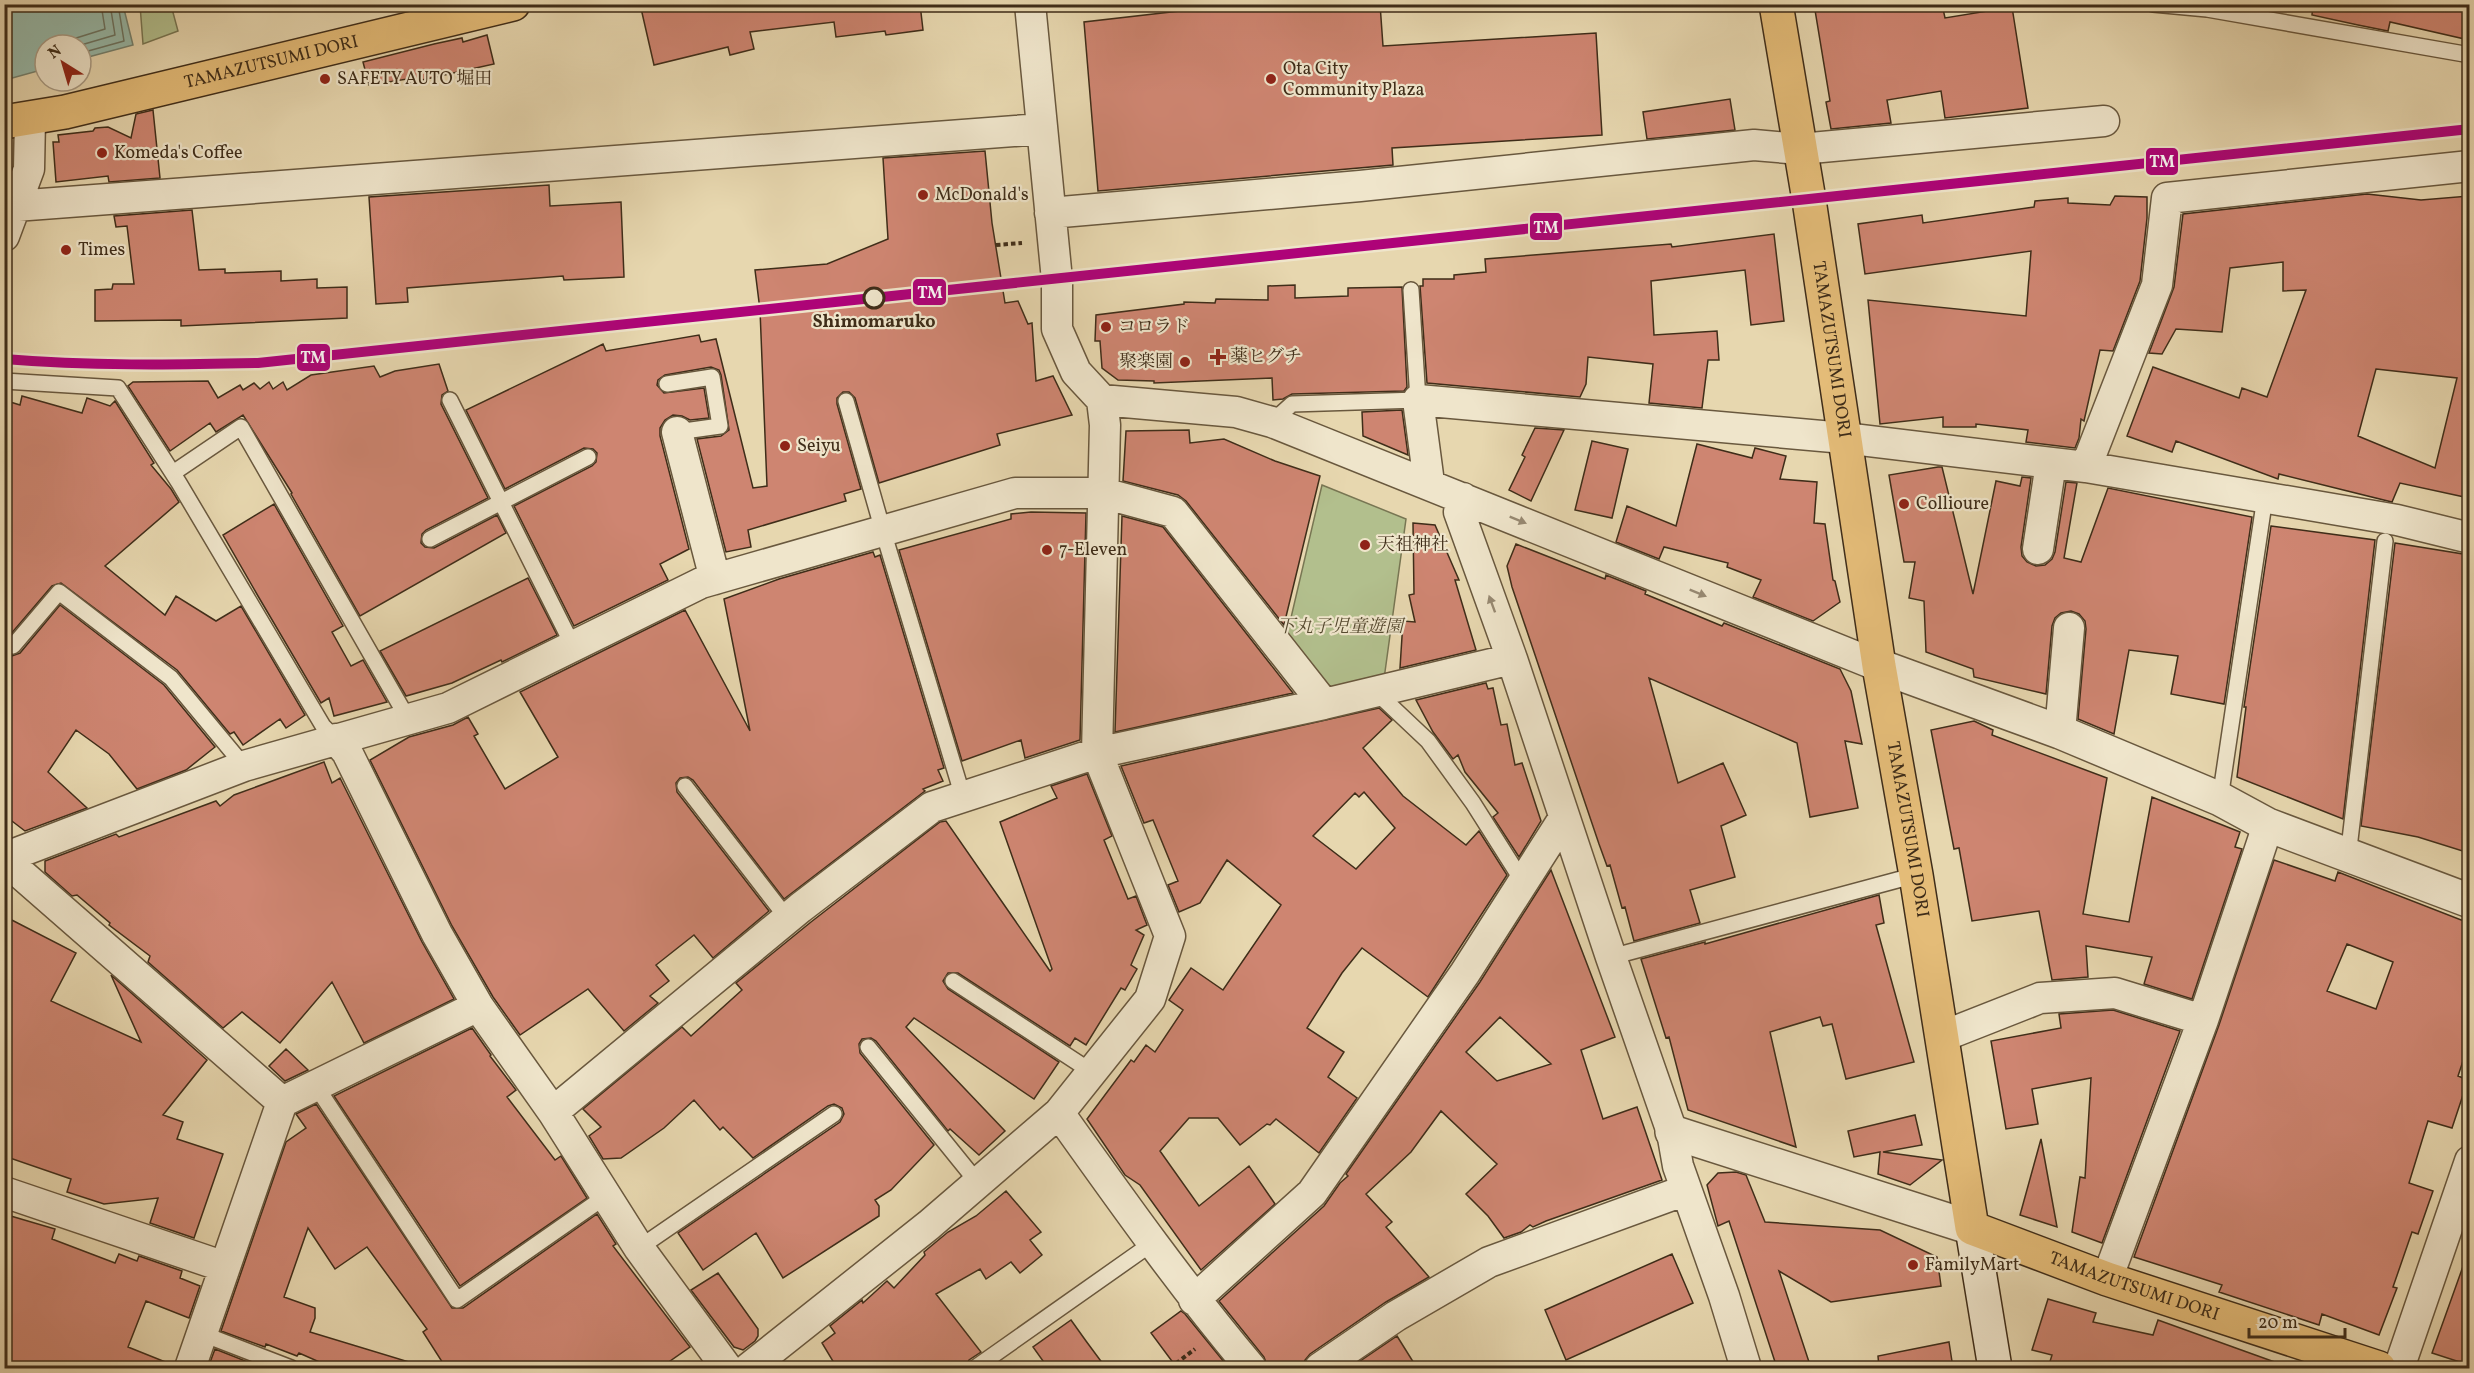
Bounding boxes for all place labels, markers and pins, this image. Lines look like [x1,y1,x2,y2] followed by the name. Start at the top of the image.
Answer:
[1283,57,1424,103] place label: Ota City Community Plaza
[337,67,492,92] place label: SAFETY AUTO 堀田
[318,72,332,86] marker: SAFETY AUTO 堀田
[1264,72,1278,86] marker: Ota City Community Plaza
[114,141,243,166] place label: Komeda's Coffee
[95,146,109,160] marker: Komeda's Coffee
[935,183,1029,208] place label: McDonald's
[916,188,930,202] marker: McDonald's
[78,238,125,263] place label: Times
[59,243,73,257] marker: Times
[863,287,885,309] marker: Shimomaruko
[812,310,936,335] place label: Shimomaruko
[1118,315,1190,340] place label: コロラド
[1099,320,1113,334] marker: コロラド
[1230,345,1302,370] place label: 薬ヒグチ
[1119,350,1173,375] place label: 聚楽園
[1211,350,1225,364] marker: 薬ヒグチ
[1178,355,1192,369] marker: 聚楽園
[797,434,841,459] place label: Seiyu
[778,439,792,453] marker: Seiyu
[1916,492,1989,517] place label: Collioure
[1897,497,1911,511] marker: Collioure
[1377,533,1449,558] place label: 天祖神社
[1059,538,1127,563] place label: 7-Eleven
[1358,538,1372,552] marker: 天祖神社
[1040,543,1054,557] marker: 7-Eleven
[1925,1253,2019,1278] place label: FamilyMart
[1906,1258,1920,1272] marker: FamilyMart

